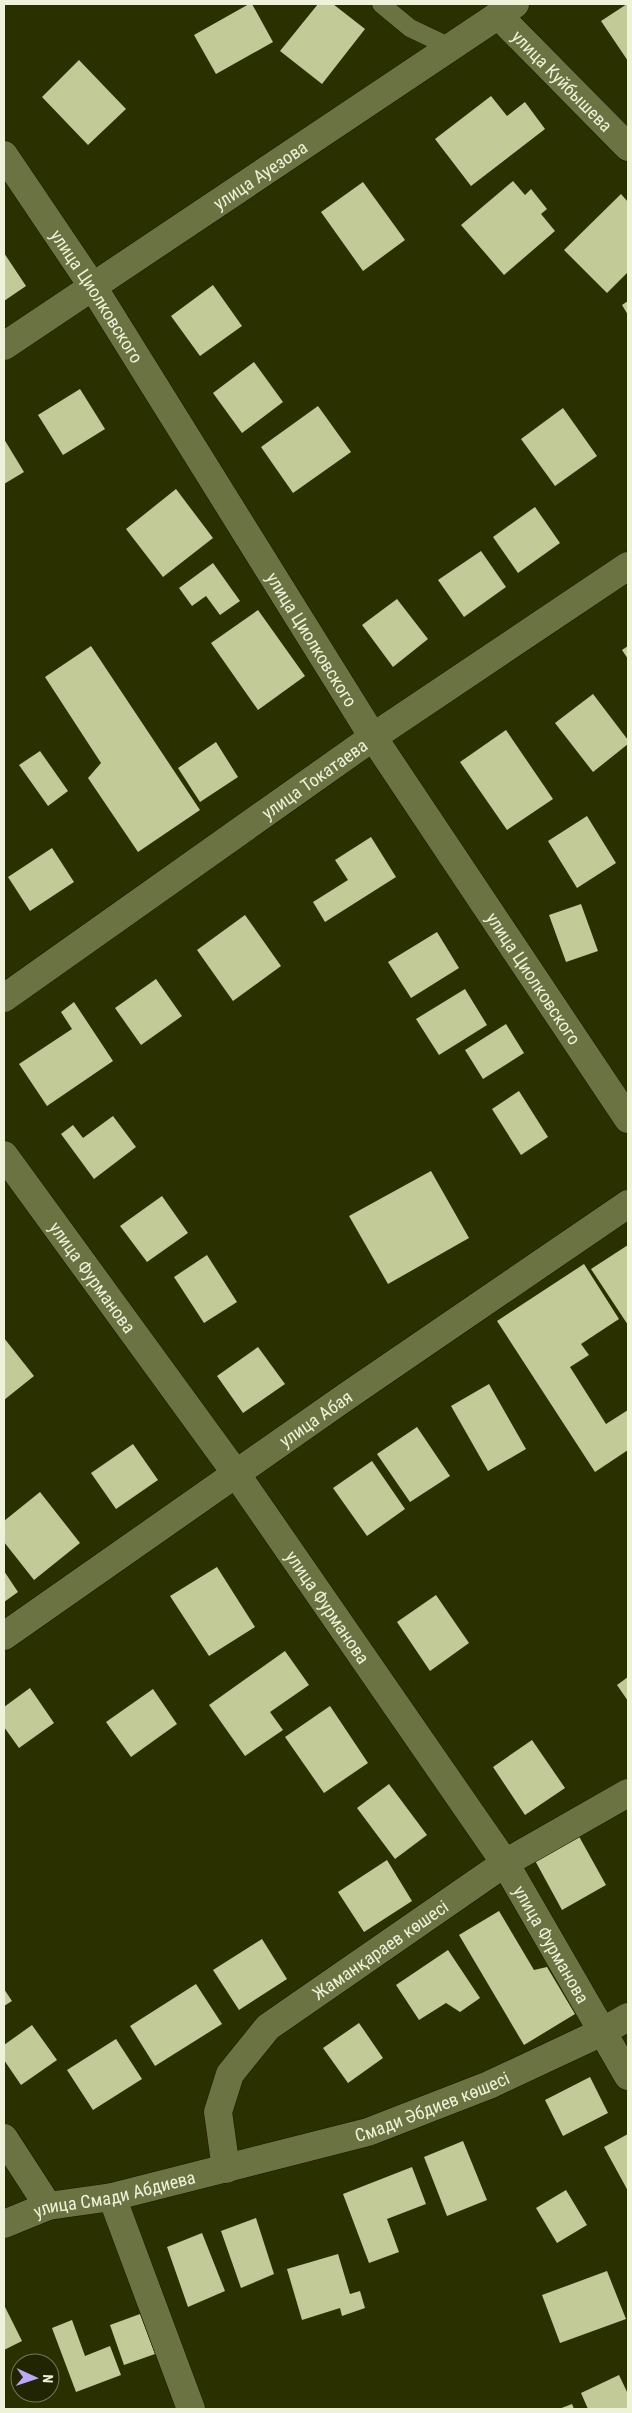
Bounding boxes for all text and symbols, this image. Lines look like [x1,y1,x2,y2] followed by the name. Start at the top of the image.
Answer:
[508,25,617,136] street label: улица Куйбышева
[209,136,311,214] street label: улица Ауезова
[47,225,148,366] street label: улица Циолковского
[262,568,362,710] street label: улица Циолковского
[257,734,371,823] street label: улица Токатаева
[482,908,586,1048] street label: улица Циолковского
[45,1217,140,1337] street label: улица Фурманова
[275,1385,356,1451] street label: улица Абая
[282,1546,374,1667] street label: улица Фурманова
[510,1881,594,2007] street label: улица Фурманова
[308,1895,452,2004] street label: Жаманқараев көшесі
[352,2067,513,2145] street label: Смади Әбдиев көшесі
[30,2166,197,2221] street label: улица Смади Абдиева
[10,2353,60,2403] north arrow
[40,2374,56,2383] text: N

